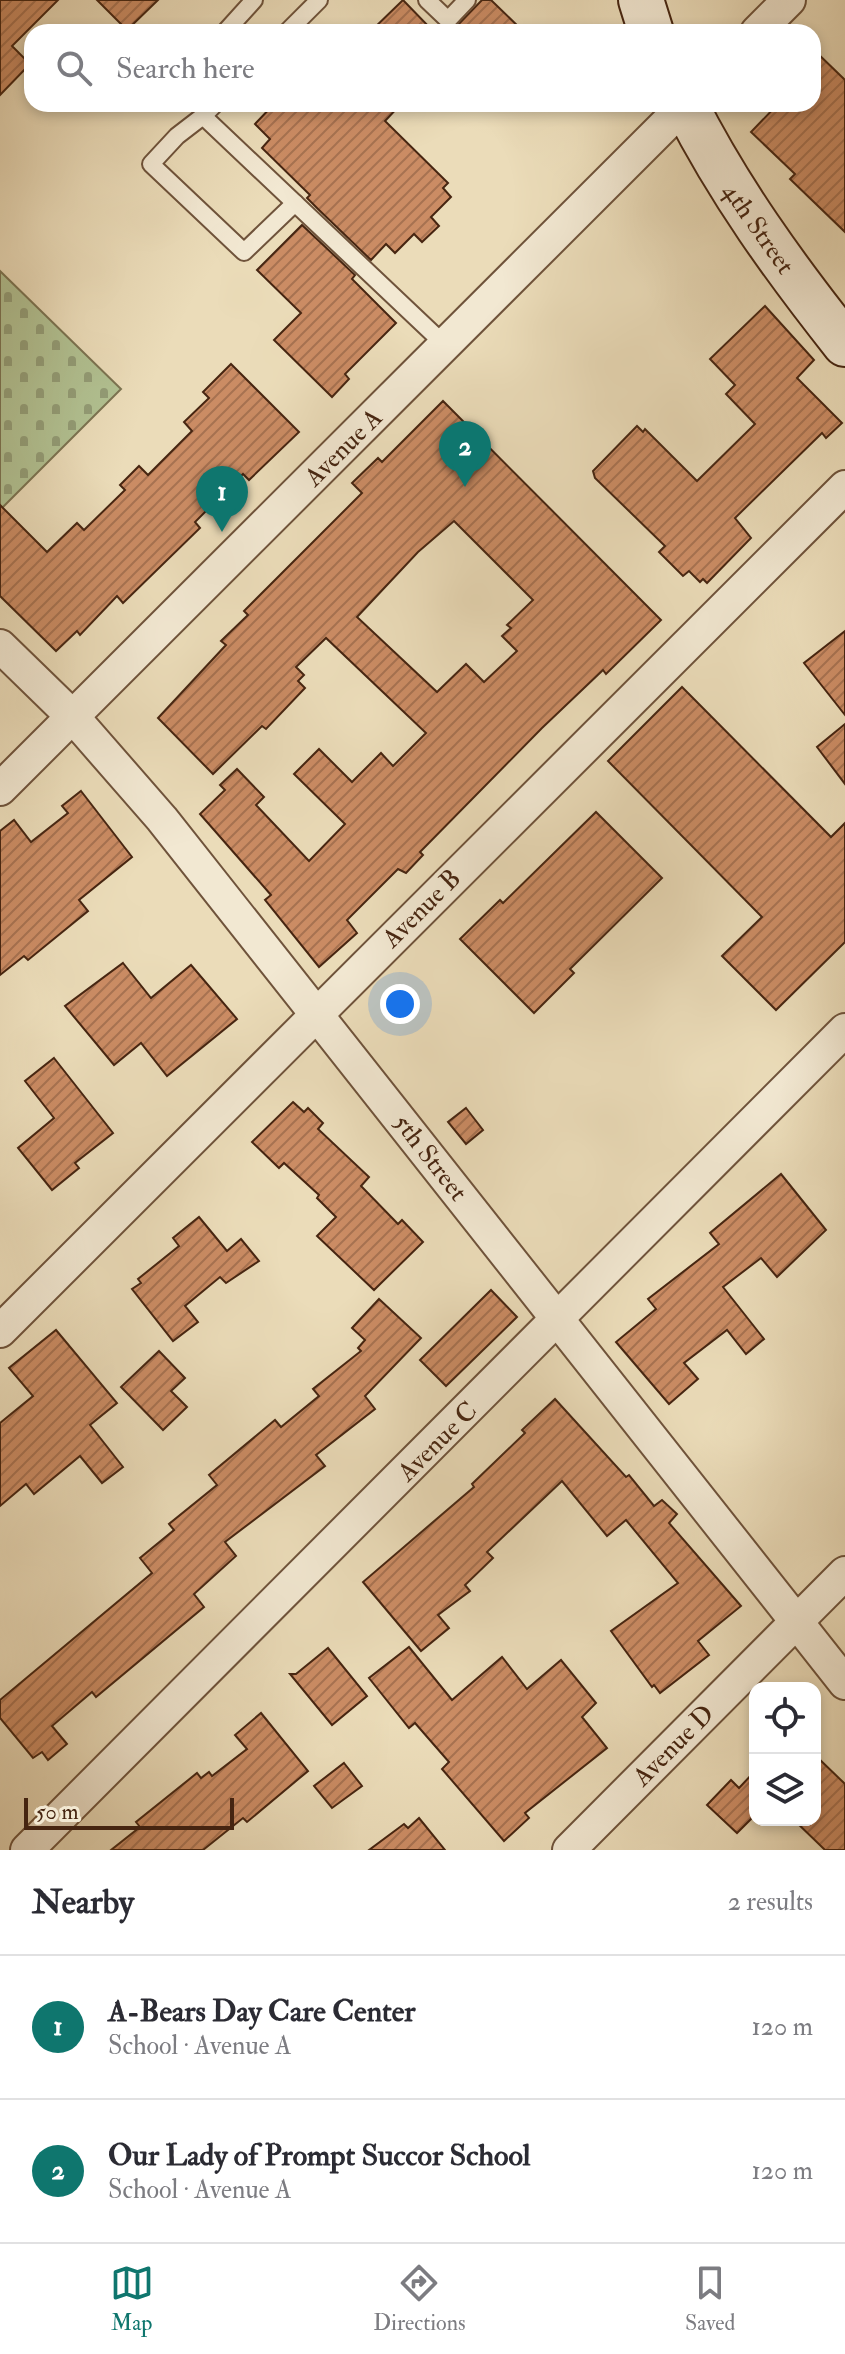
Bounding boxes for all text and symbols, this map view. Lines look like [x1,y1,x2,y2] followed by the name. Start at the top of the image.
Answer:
[24,24,821,112] search box
[52,46,96,90] icon: search
[116,50,255,87] text: Search here
[715,177,801,280] street label: 4th Street
[297,402,390,494] street label: Avenue A
[439,421,491,487] pin: 2
[196,466,248,532] pin: 1
[375,863,468,955] street label: Avenue B
[380,984,420,1024] your location
[386,1108,474,1208] street label: 5th Street
[390,1395,484,1489] street label: Avenue C
[749,1682,821,1826] map controls
[749,1682,821,1754] button: locate
[626,1698,721,1794] street label: Avenue D
[749,1754,821,1826] button: layers
[24,1794,234,1830] scale bar
[36,1798,78,1826] text: 50 m
[32,1881,134,1924] text: Nearby
[728,1886,813,1918] text: 2 results
[108,1993,415,2030] text: A-Bears Day Care Center
[53,2011,63,2043] text: 1
[752,2011,813,2043] text: 120 m
[108,2030,291,2062] text: School · Avenue A
[108,2137,530,2174] text: Our Lady of Prompt Succor School
[51,2155,65,2187] text: 2
[752,2155,813,2187] text: 120 m
[108,2174,291,2206] text: School · Avenue A
[110,2261,154,2337] tab: Map
[373,2261,466,2337] tab: Directions
[685,2261,735,2337] tab: Saved

